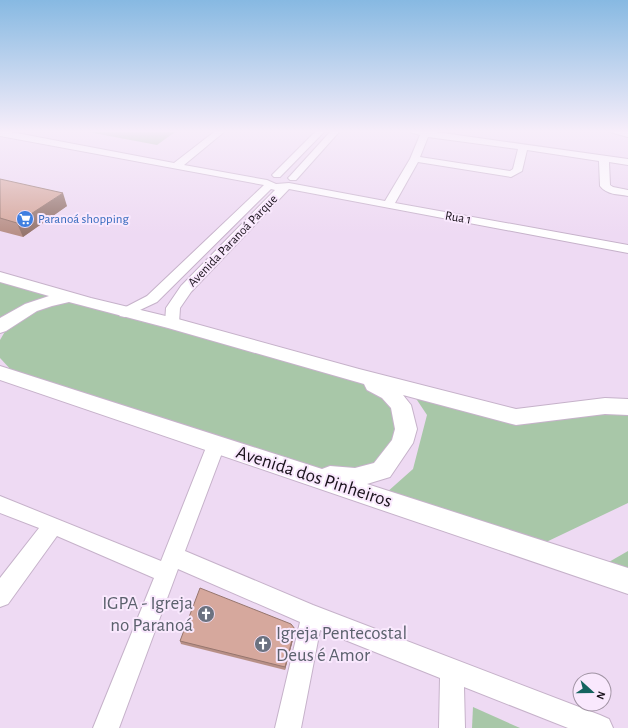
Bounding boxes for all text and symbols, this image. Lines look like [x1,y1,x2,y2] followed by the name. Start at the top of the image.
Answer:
[186,192,280,290] street label: Avenida Paranoá Parque
[15,209,35,229] supermarket icon: Paranoá shopping
[444,209,472,227] street label: Rua 1
[38,213,130,226] place label: Paranoá shopping
[234,443,394,511] street label: Avenida dos Pinheiros
[102,594,193,635] place label: IGPA - Igreja no Paranoá
[196,604,216,624] church icon: IGPA - Igreja no Paranoá
[276,624,407,665] place label: Igreja Pentecostal Deus é Amor
[253,634,273,654] church icon: Igreja Pentecostal Deus é Amor
[572,672,612,712] north arrow
[594,690,607,701] text: N

